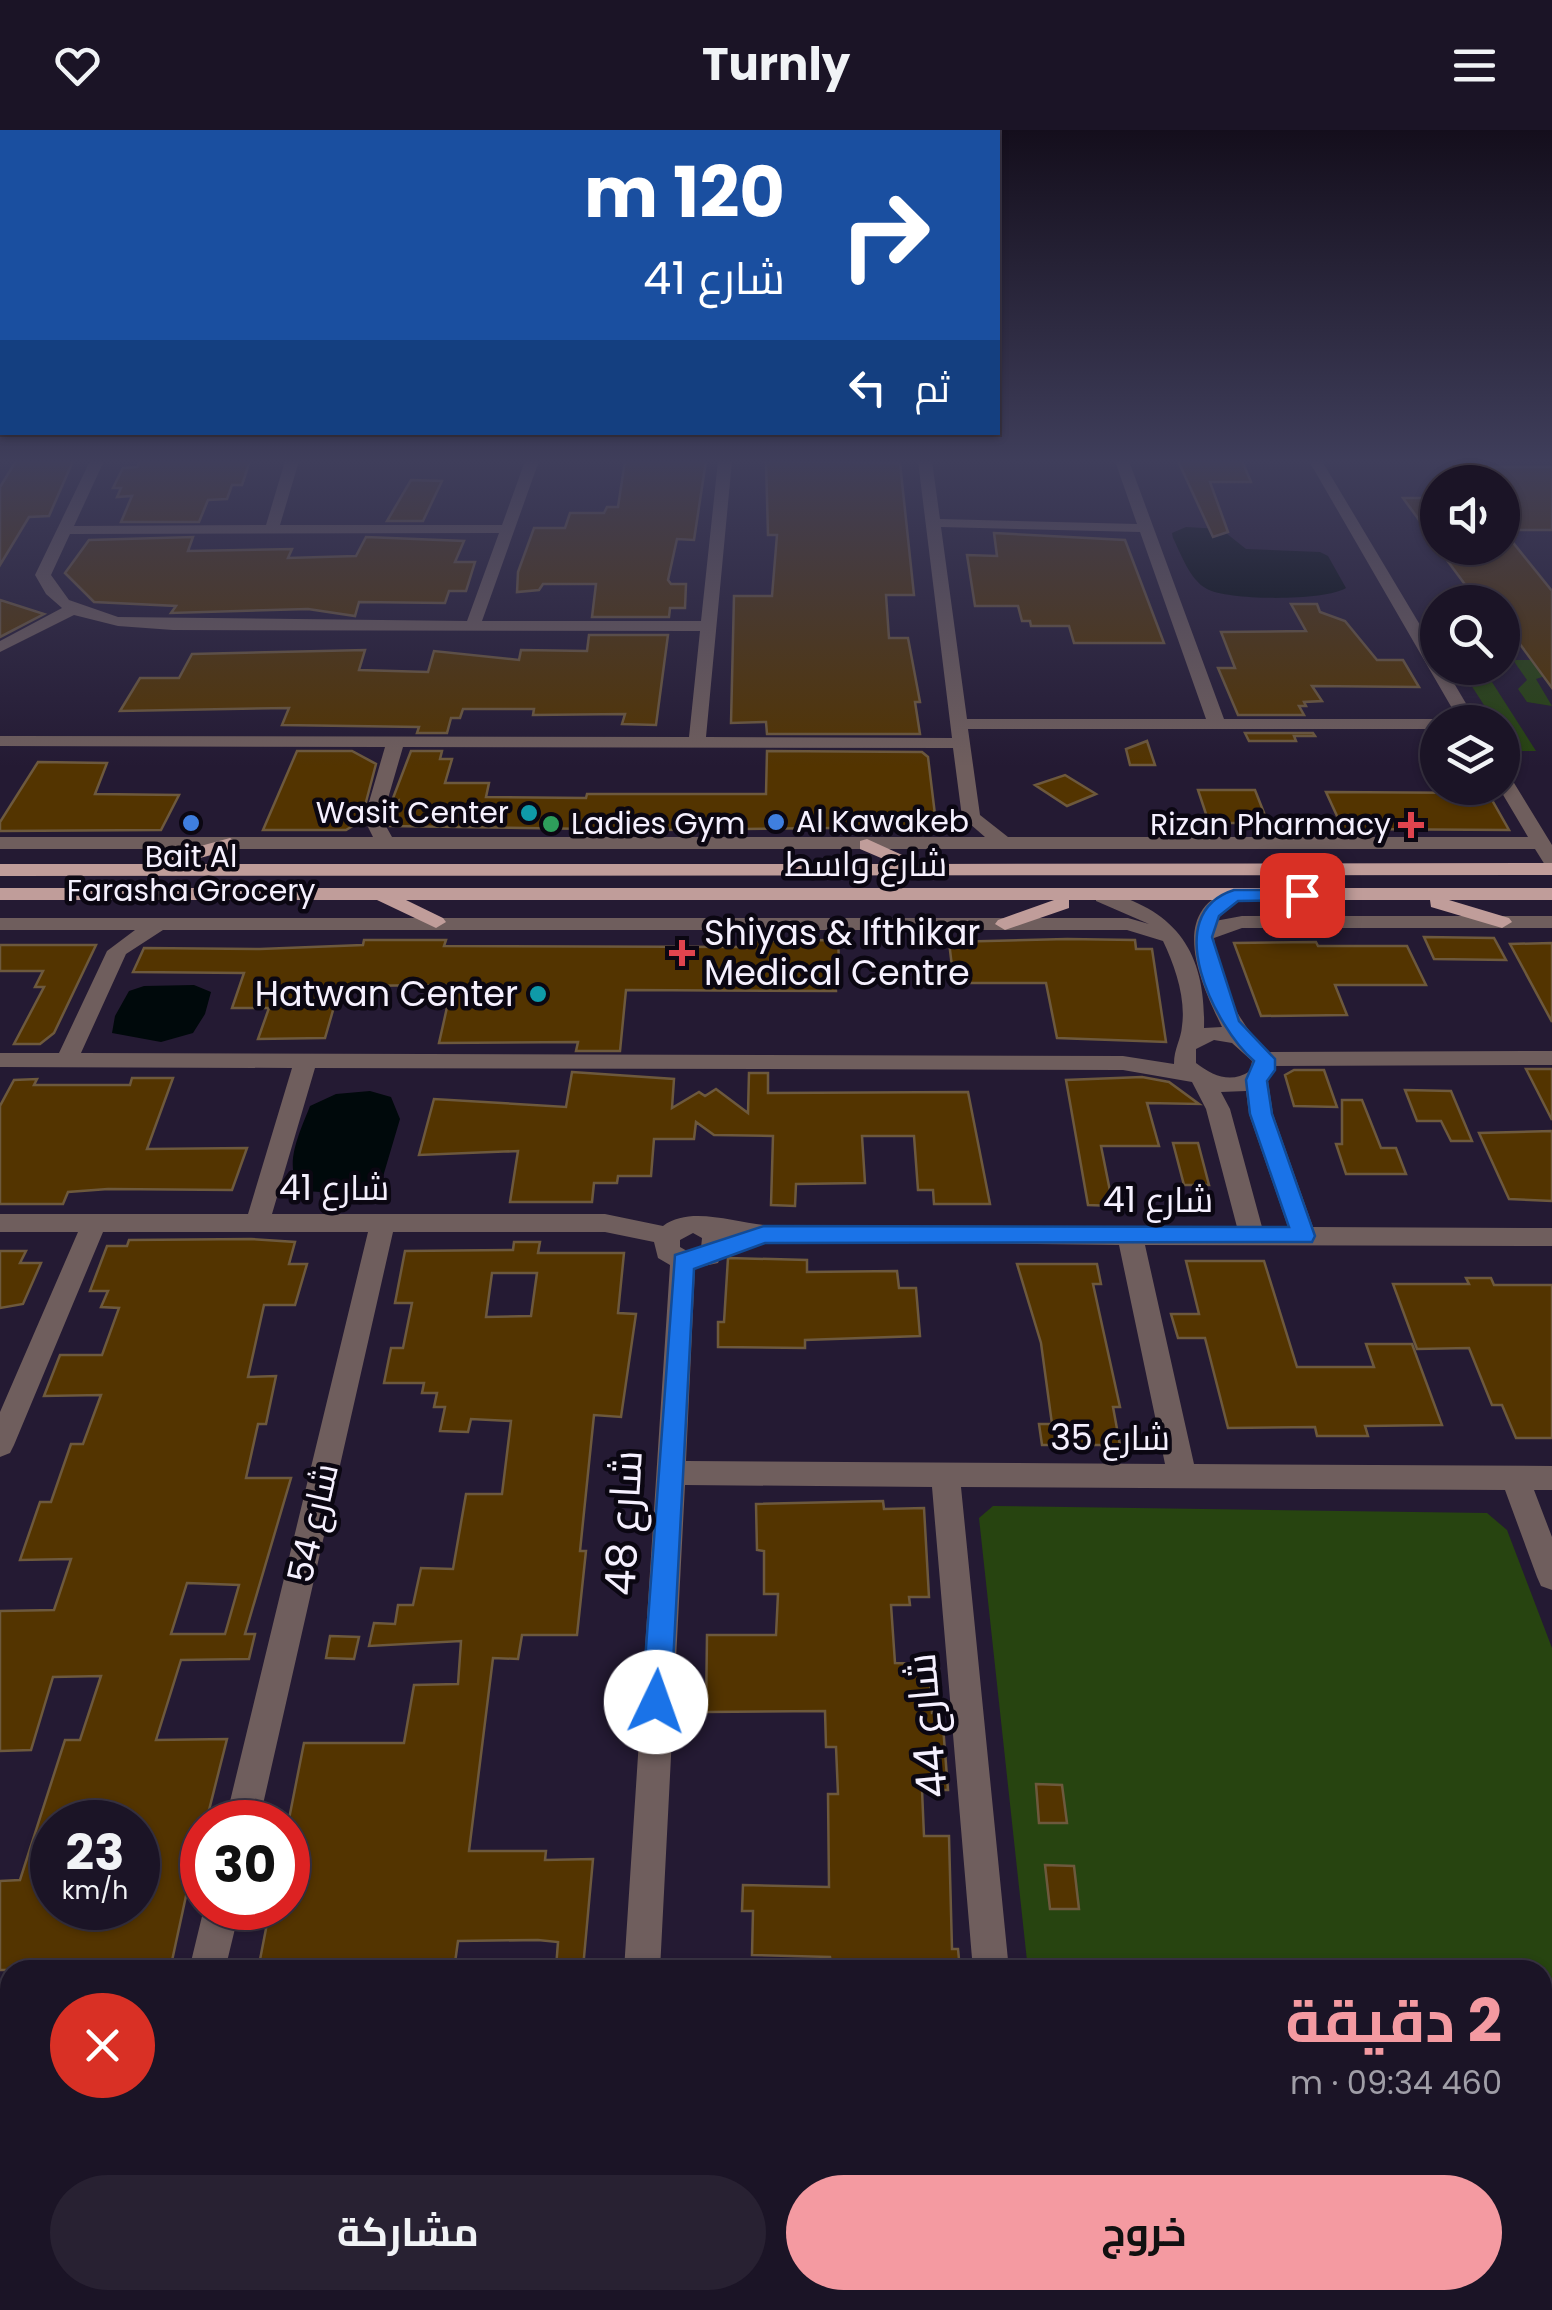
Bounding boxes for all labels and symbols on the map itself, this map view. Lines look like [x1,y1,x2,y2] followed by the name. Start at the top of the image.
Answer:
[316,791,509,834] place label: Wasit Center
[796,800,969,843] place label: Al Kawakeb
[518,802,540,824] marker: Wasit Center
[571,802,745,845] place label: Ladies Gym
[1150,803,1391,846] place label: Rizan Pharmacy
[765,811,787,833] marker: Al Kawakeb
[180,812,202,834] marker: Bait Al Farasha Grocery
[540,813,562,835] marker: Ladies Gym
[1400,814,1422,836] marker: Rizan Pharmacy
[67,835,315,912] place label: Bait Al Farasha Grocery
[785,839,947,888] street label: شارع واسط
[1260,853,1345,938] pin
[704,908,980,997] place label: Shiyas & Ifthikar Medical Centre
[669,940,695,966] marker: Shiyas & Ifthikar Medical Centre
[255,969,518,1018] place label: Hatwan Center
[527,983,549,1005] marker: Hatwan Center
[279,1163,389,1212] street label: شارع 41
[1103,1175,1213,1224] street label: شارع 41
[1050,1413,1170,1462] street label: شارع 35
[590,1449,657,1597] street label: شارع 48
[275,1458,350,1587] street label: شارع 54
[604,1650,708,1754] position arrow
[891,1651,962,1801] street label: شارع 44
[180,1800,310,1930] speed limit sign: 30

